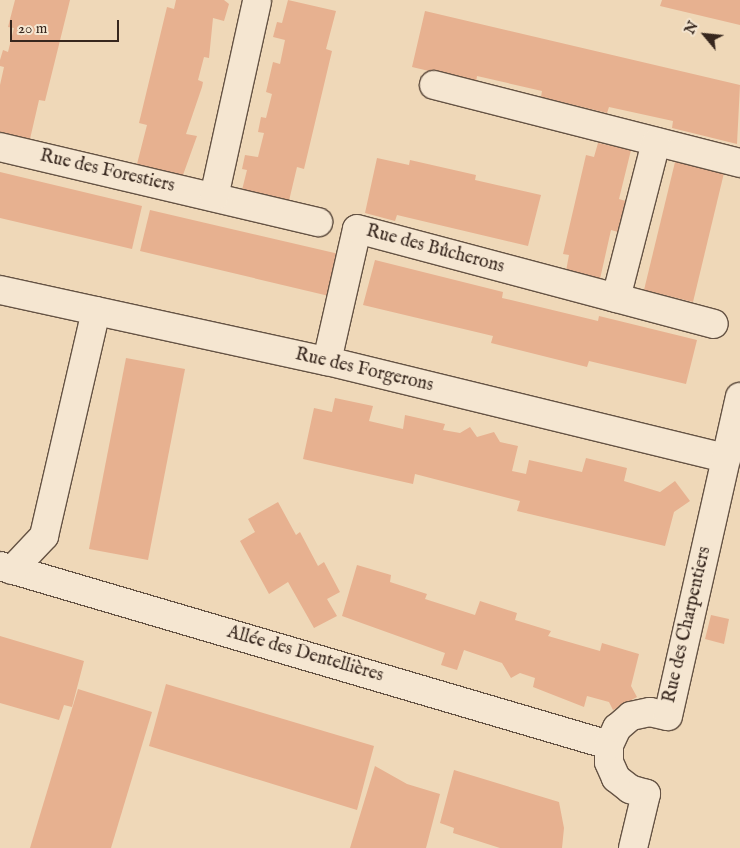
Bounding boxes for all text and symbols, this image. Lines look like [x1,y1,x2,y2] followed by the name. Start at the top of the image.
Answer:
[12,10,121,42] scale bar
[680,10,730,60] north arrow
[681,18,703,38] text: N
[18,19,47,38] text: 20 m
[38,146,176,198] street label: Rue des Forestiers
[364,221,506,279] street label: Rue des Bûcherons
[293,345,435,397] street label: Rue des Forgerons
[660,545,716,705] street label: Rue des Charpentiers
[225,622,385,688] street label: Allée des Dentellières

